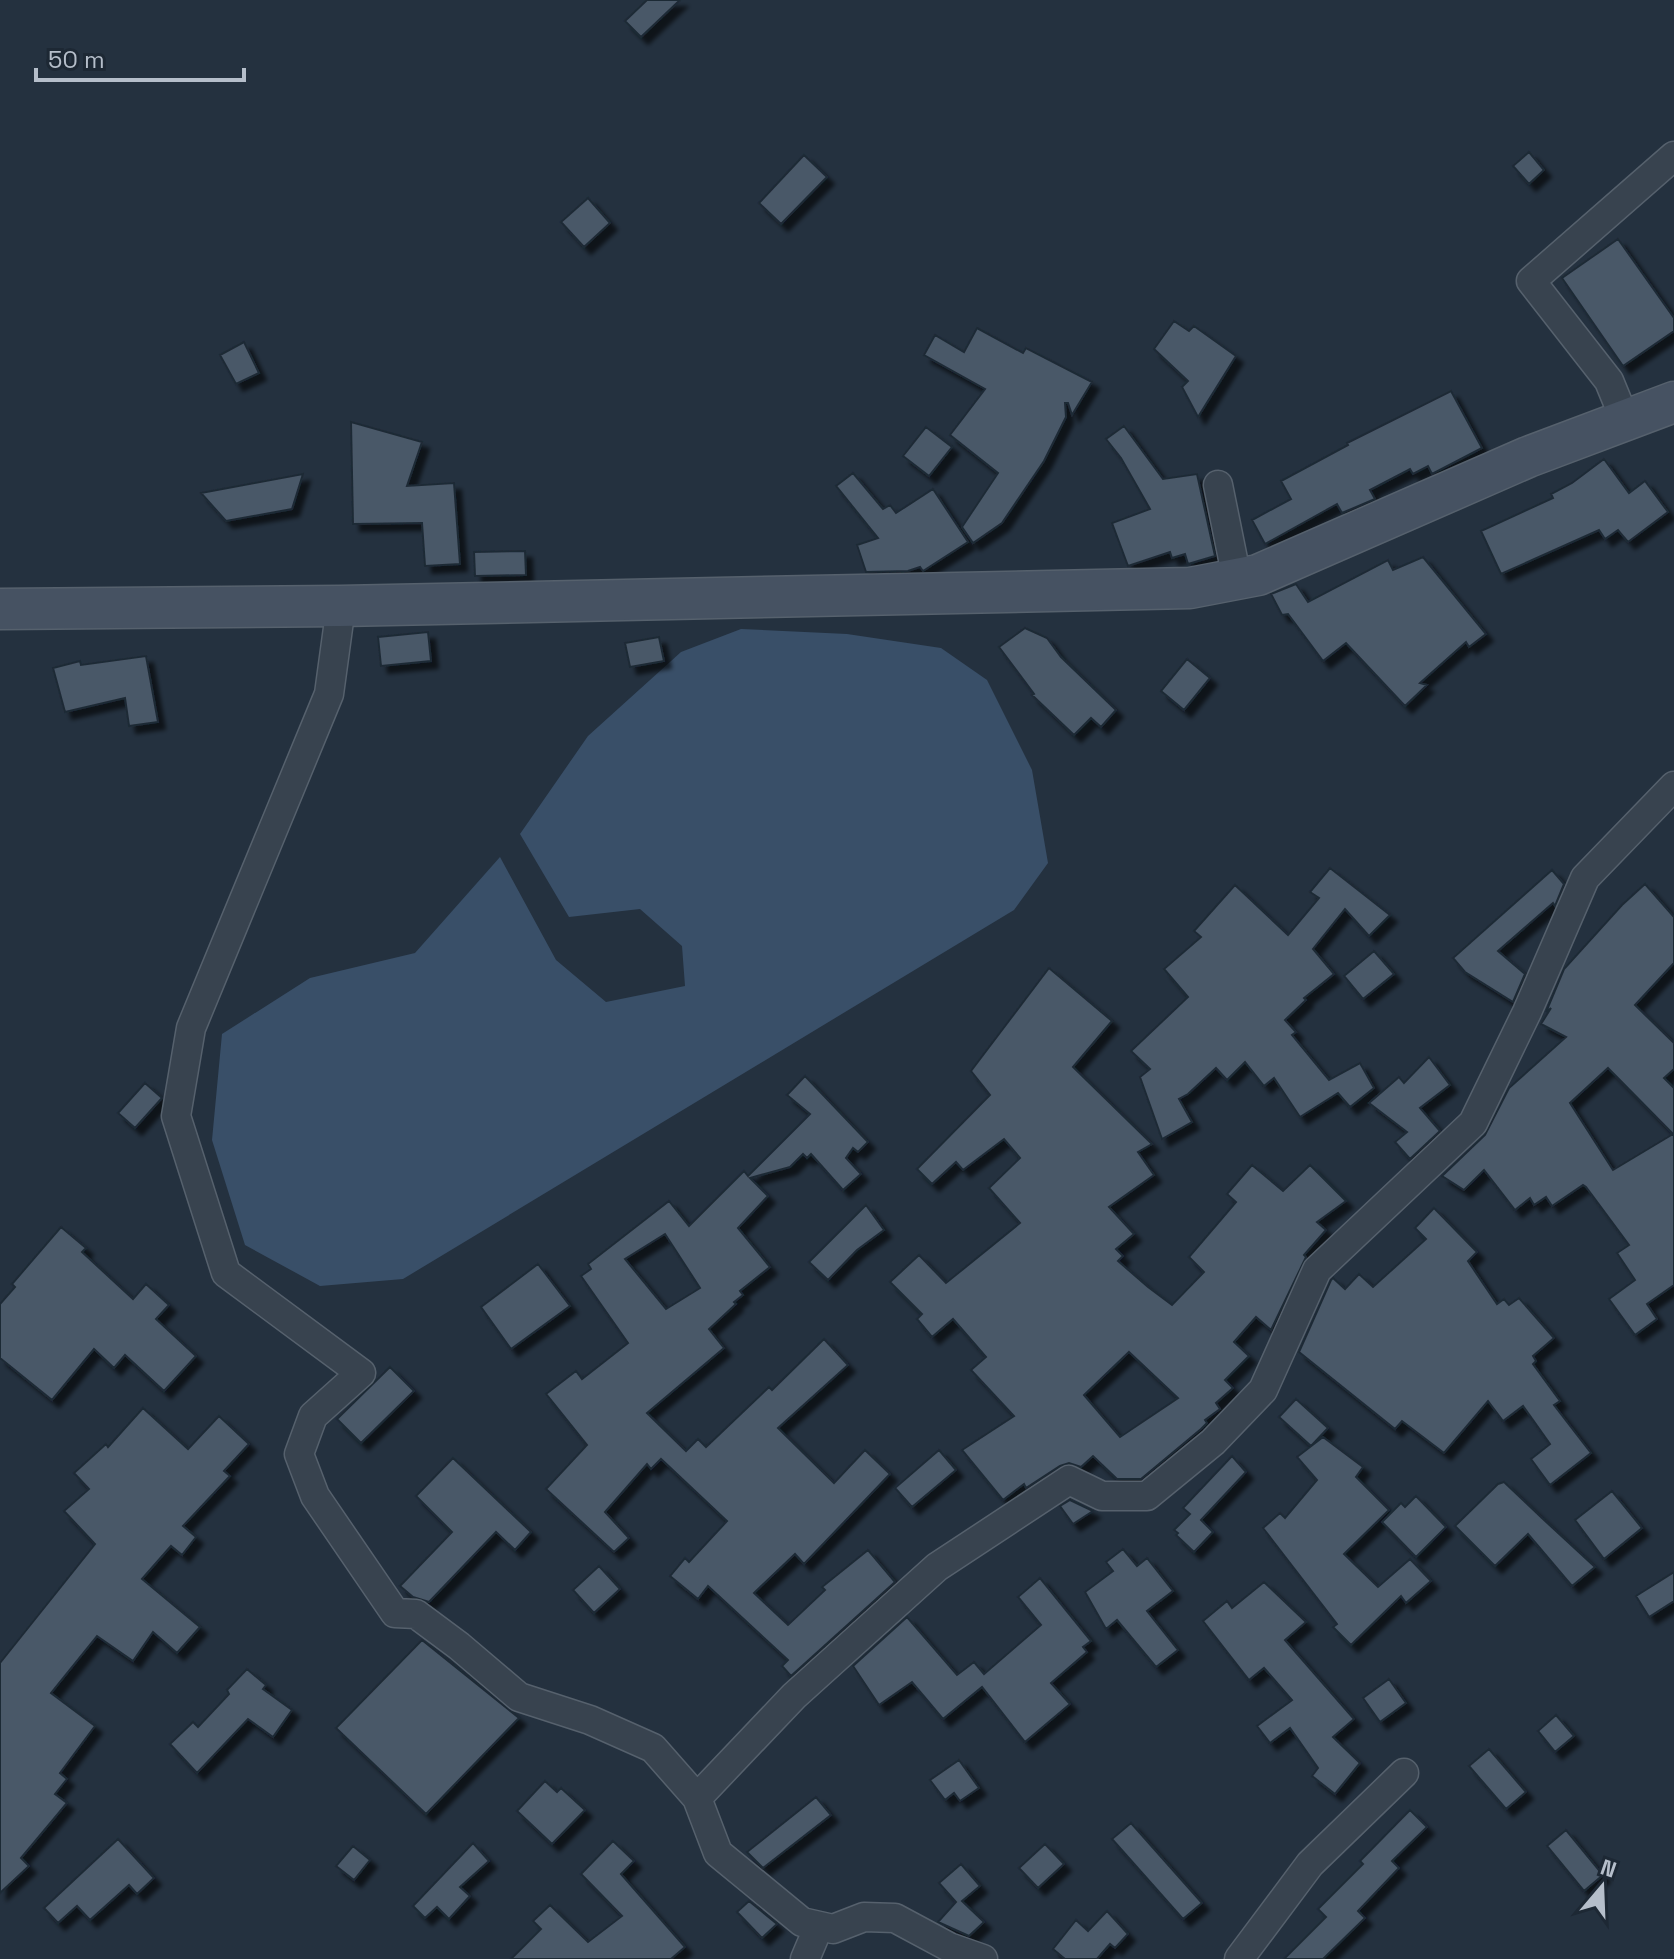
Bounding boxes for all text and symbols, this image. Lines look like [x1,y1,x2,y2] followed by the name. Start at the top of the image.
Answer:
[36,32,244,82] scale bar
[48,44,105,75] text: 50 m
[1562,1847,1642,1927] north arrow
[1597,1852,1620,1884] text: N

